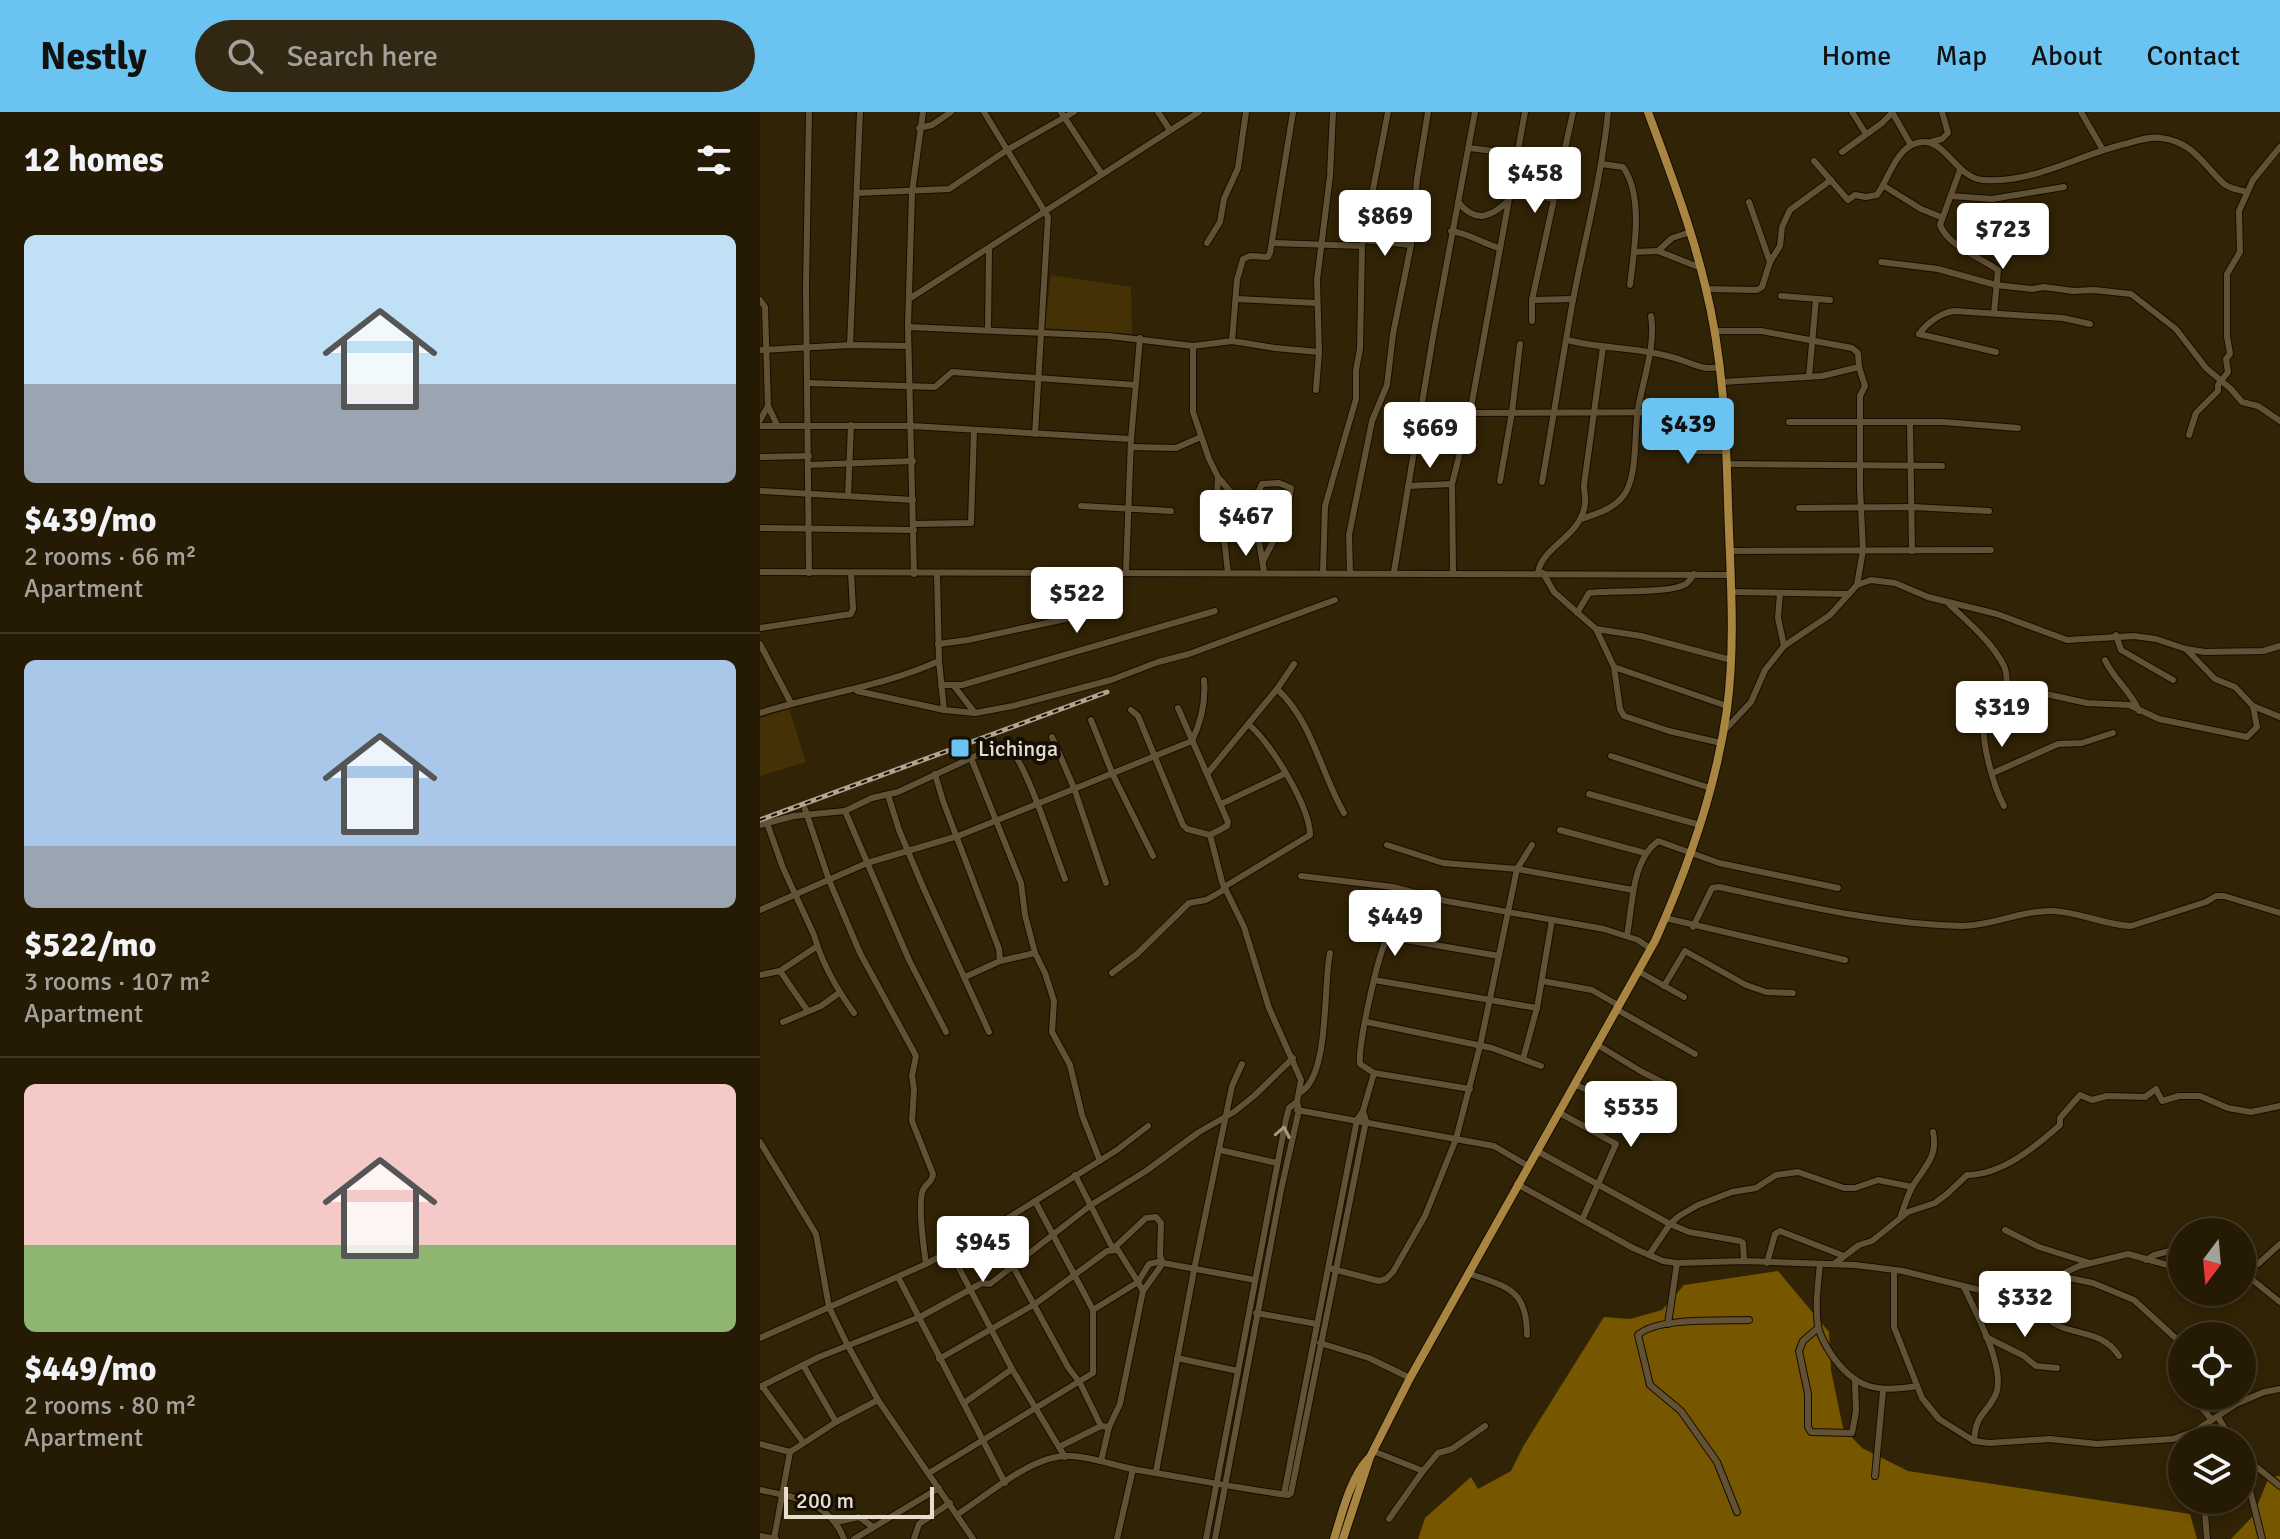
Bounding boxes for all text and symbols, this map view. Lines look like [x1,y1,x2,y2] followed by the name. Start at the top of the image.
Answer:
[195,20,755,92] search box
[40,33,147,80] text: Nestly
[223,34,267,78] icon: search
[287,38,438,75] text: Search here
[1822,39,1891,73] text: Home
[1935,39,1987,73] text: Map
[2031,39,2103,73] text: About
[2147,39,2240,73] text: Contact
[692,138,736,182] icon: filters
[24,139,164,181] text: 12 homes
[1488,147,1582,215] pin: $458
[1507,157,1563,189] text: $458
[1338,190,1432,258] pin: $869
[1357,200,1413,232] text: $869
[1956,203,2050,271] pin: $723
[1975,213,2031,245] text: $723
[308,287,452,431] icon: home
[1641,398,1735,466] pin: $439
[1383,402,1477,470] pin: $669
[1660,408,1716,440] text: $439
[1402,412,1458,444] text: $669
[1199,490,1293,558] pin: $467
[24,499,157,541] text: $439/mo
[1218,500,1274,532] text: $467
[24,541,197,573] text: 2 rooms · 66 m²
[1030,567,1124,635] pin: $522
[24,573,143,605] text: Apartment
[1049,577,1105,609] text: $522
[1955,681,2049,749] pin: $319
[1974,691,2030,723] text: $319
[308,712,452,856] icon: home
[978,735,1058,762] place label: Lichinga
[949,737,971,759] marker: Lichinga
[1348,890,1442,958] pin: $449
[1367,900,1423,932] text: $449
[24,924,157,966] text: $522/mo
[24,966,211,998] text: 3 rooms · 107 m²
[24,998,143,1030] text: Apartment
[1584,1081,1678,1149] pin: $535
[1603,1091,1659,1123] text: $535
[1274,1126,1291,1139] one-way arrow
[308,1136,452,1280] icon: home
[936,1216,1030,1284] pin: $945
[2168,1218,2256,1306] north arrow
[2168,1218,2256,1514] map controls
[955,1226,1011,1258] text: $945
[1978,1271,2072,1339] pin: $332
[1997,1281,2053,1313] text: $332
[2168,1322,2256,1410] button: locate
[24,1348,157,1390] text: $449/mo
[24,1390,197,1422] text: 2 rooms · 80 m²
[24,1422,143,1454] text: Apartment
[2168,1426,2256,1514] button: layers
[784,1483,934,1519] scale bar
[796,1487,854,1514] text: 200 m

